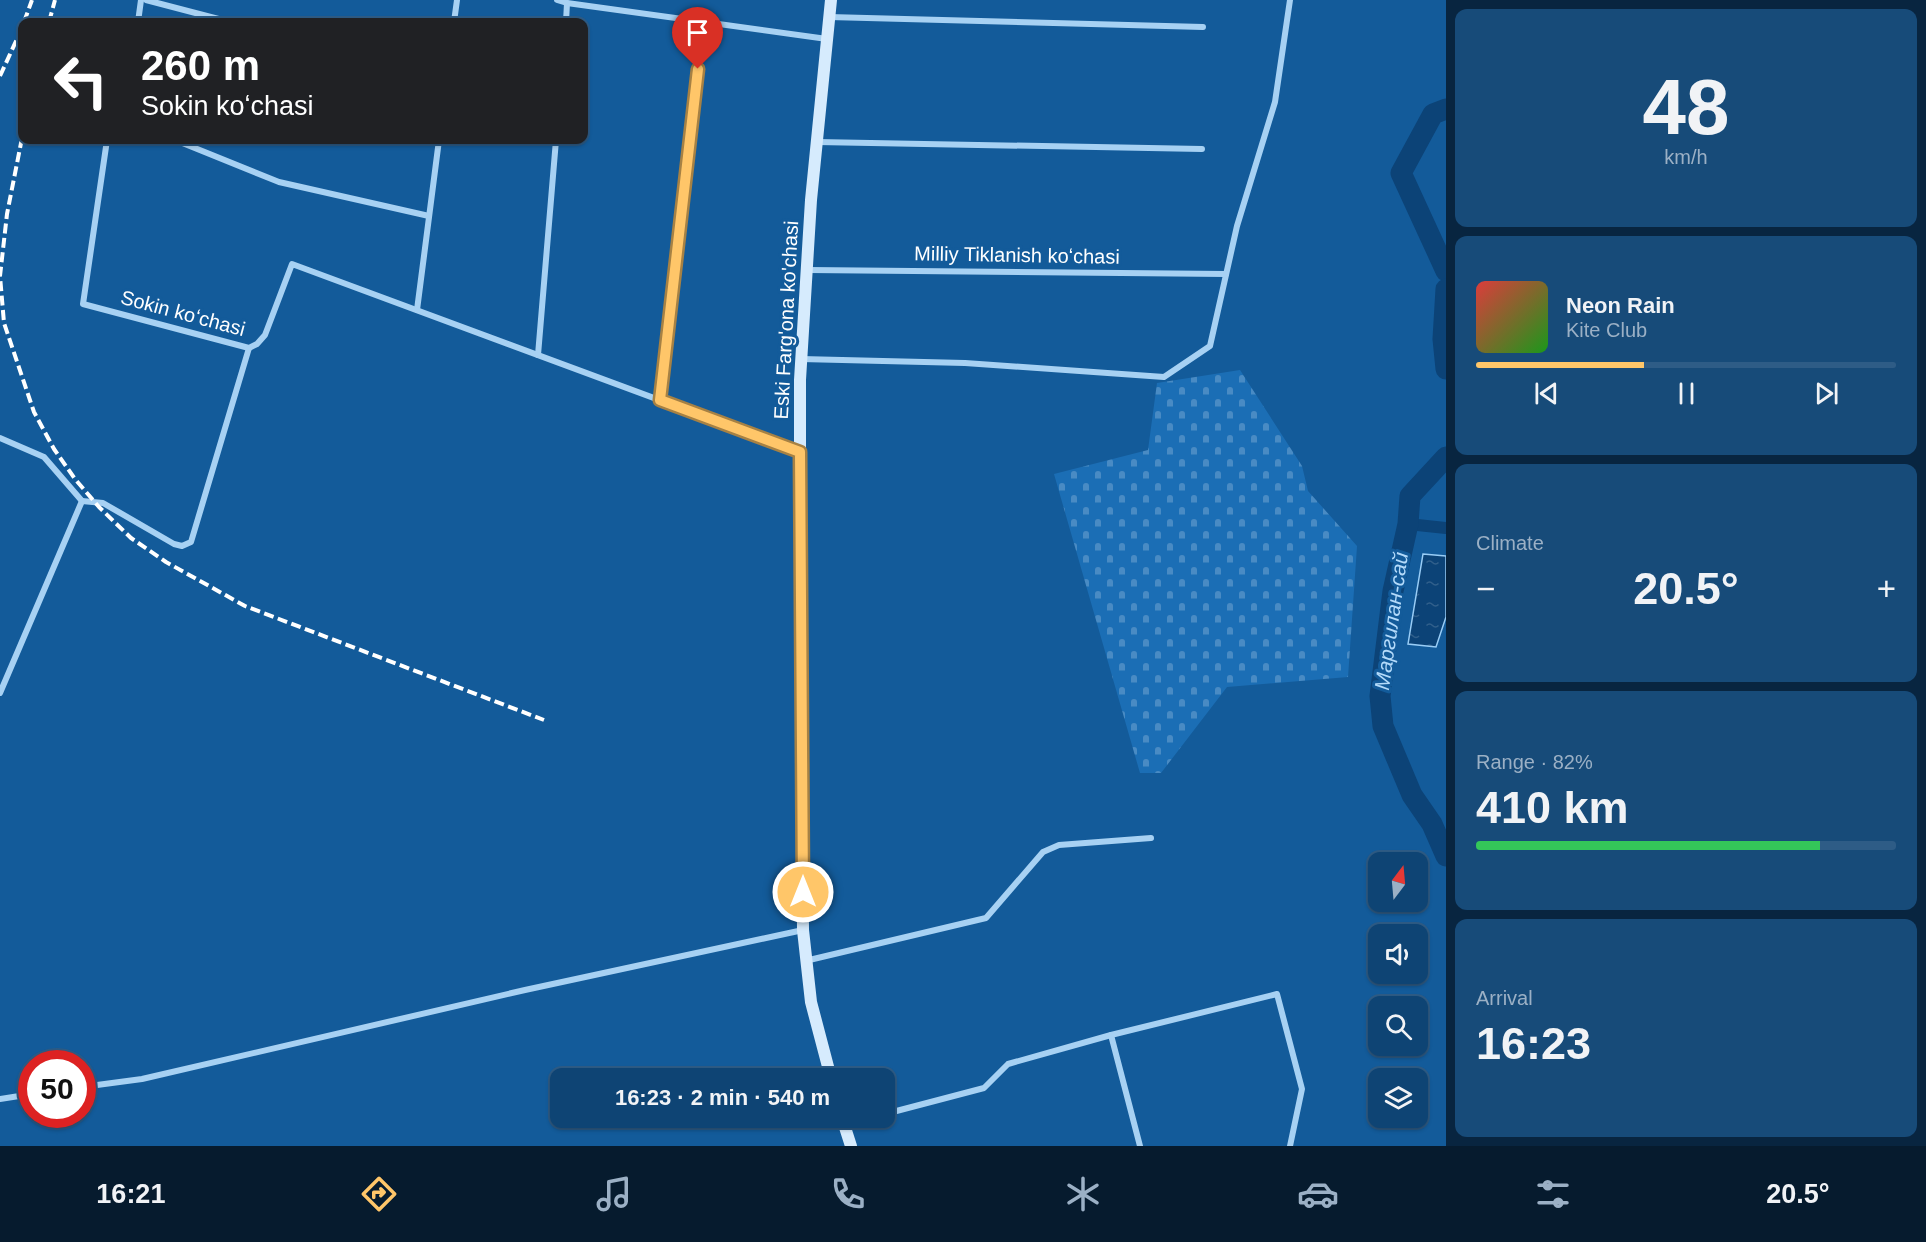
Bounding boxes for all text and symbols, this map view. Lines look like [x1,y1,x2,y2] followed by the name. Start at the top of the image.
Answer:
[672,7,723,69] pin
[681,16,714,49] icon: arrive
[42,42,120,120] icon: left
[141,42,260,89] text: 260 m
[1643,63,1729,151] text: 48
[141,91,314,121] text: Sokin koʻchasi
[1664,146,1708,168] text: km/h
[770,220,802,420] street label: Eski Farg'ona ko'chasi
[914,242,1120,268] street label: Milliy Tiklanish koʻchasi
[118,286,248,340] street label: Sokin koʻchasi
[1566,293,1675,318] text: Neon Rain
[1566,319,1647,341] text: Kite Club
[1530,377,1563,410] icon: previous
[1670,377,1703,410] icon: pause
[1810,377,1843,410] icon: next
[1476,532,1544,554] text: Climate
[1370,550,1412,691] water label: Маргилан-сай
[1633,563,1739,614] text: 20.5°
[1476,570,1495,607] text: −
[1877,570,1896,607] text: +
[1476,751,1593,773] text: Range · 82%
[1476,782,1629,833] text: 410 km
[1368,852,1428,912] north arrow
[1368,852,1428,1128] map controls
[771,860,835,924] position arrow
[1368,924,1428,984] button: sound
[1476,987,1533,1009] text: Arrival
[1368,996,1428,1056] button: search
[1476,1018,1591,1069] text: 16:23
[18,1050,96,1128] speed limit sign: 50
[1368,1068,1428,1128] button: layers
[615,1085,830,1110] text: 16:23 · 2 min · 540 m
[358,1173,400,1215] icon: directions
[593,1173,635,1215] icon: music
[827,1173,869,1215] icon: phone
[1062,1173,1104,1215] icon: climate
[1297,1173,1339,1215] icon: car
[1532,1173,1574,1215] icon: filters
[96,1179,165,1209] text: 16:21
[1766,1179,1830,1209] text: 20.5°

